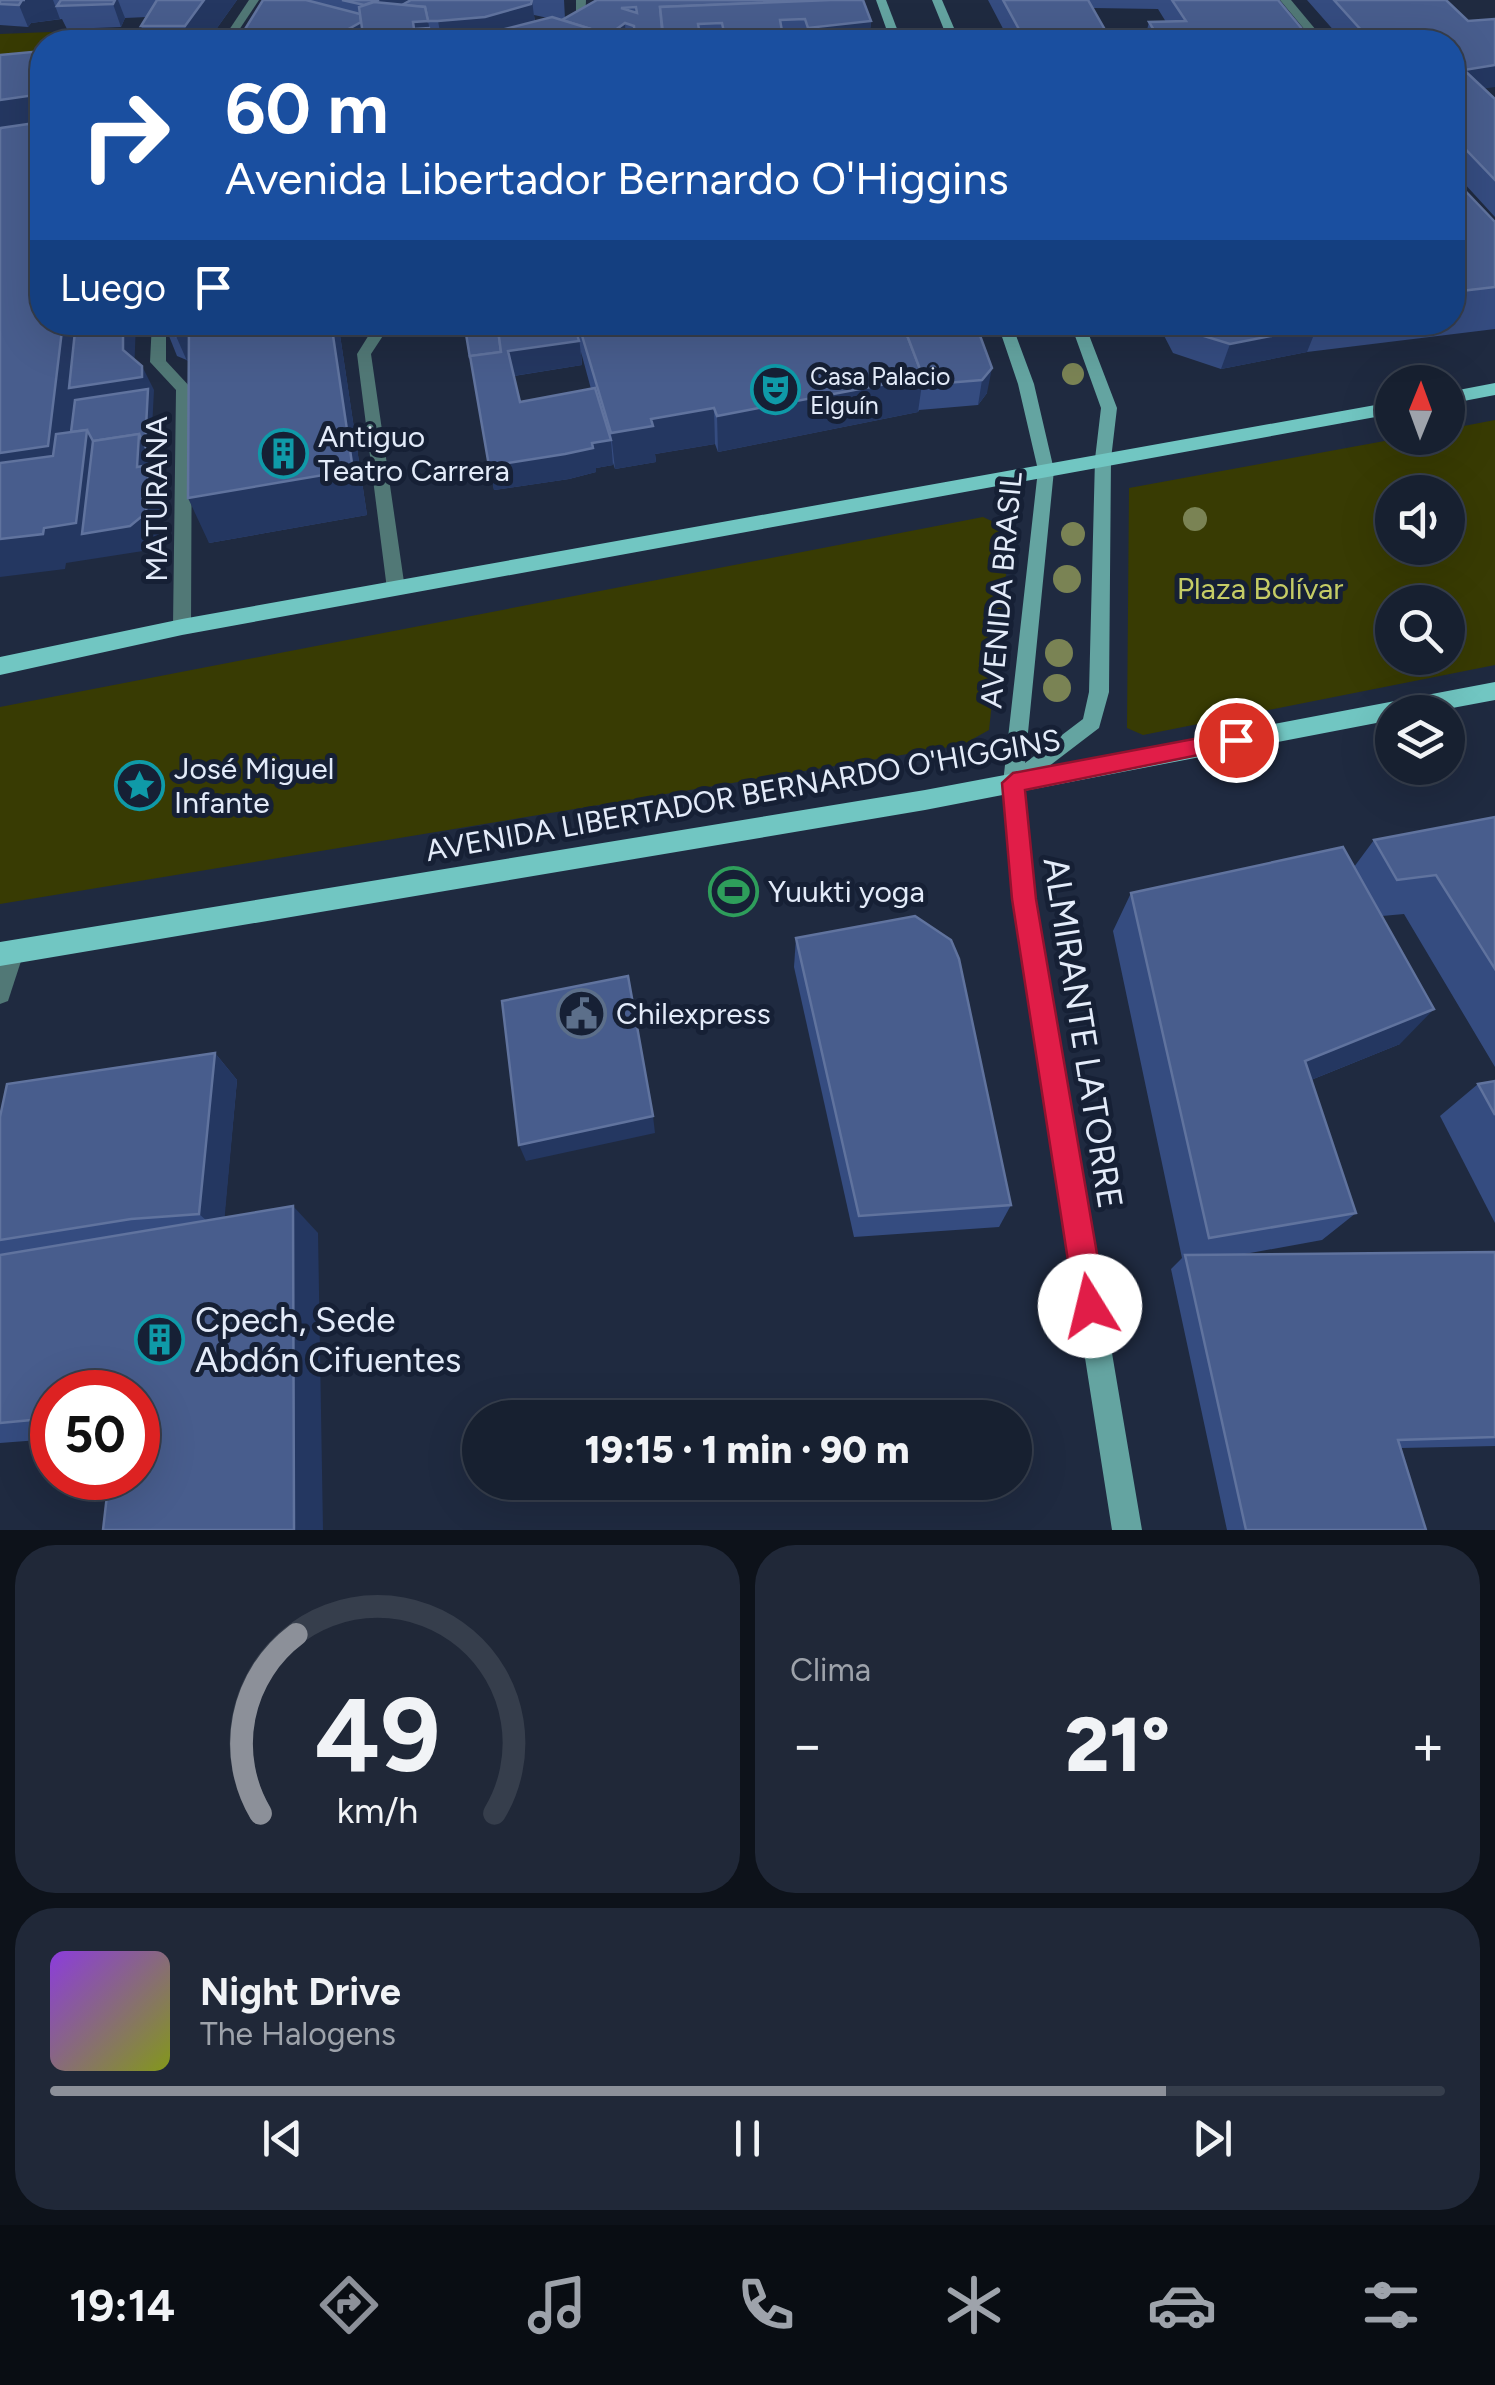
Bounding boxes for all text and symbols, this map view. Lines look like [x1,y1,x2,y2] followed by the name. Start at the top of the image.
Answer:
[225,66,389,151] text: 60 m
[60,70,190,200] icon: right
[225,151,1009,205] text: Avenida Libertador Bernardo O'Higgins
[186,260,241,315] icon: arrive
[60,265,166,311] text: Luego
[810,361,950,420] place label: Casa Palacio Elguín
[749,364,801,416] theatre icon: Casa Palacio Elguín
[1375,365,1465,455] north arrow
[1375,365,1465,785] map controls
[138,415,175,582] street label: MATURANA
[318,418,510,489] place label: Antiguo Teatro Carrera
[257,427,309,479] building icon: Antiguo Teatro Carrera
[972,470,1030,710] street label: AVENIDA BRASIL
[1375,475,1465,565] button: sound
[1177,570,1343,607] park label: Plaza Bolívar
[1375,585,1465,675] button: search
[1375,695,1465,785] button: layers
[1194,698,1279,783] pin
[1209,713,1264,768] icon: arrive
[423,721,1063,869] street label: AVENIDA LIBERTADOR BERNARDO O'HIGGINS
[174,750,334,821] place label: José Miguel Infante
[113,759,165,811] place icon: José Miguel Infante
[1034,854,1132,1212] street label: ALMIRANTE LATORRE
[707,865,759,917] sports icon: Yuukti yoga
[768,873,925,910] place label: Yuukti yoga
[555,987,607,1039] public building icon: Chilexpress
[616,995,771,1032] place label: Chilexpress
[1038,1254,1142,1358] position arrow
[195,1299,461,1381] place label: Cpech, Sede Abdón Cifuentes
[134,1314,186,1366] building icon: Cpech, Sede Abdón Cifuentes
[30,1370,160,1500] speed limit sign: 50
[585,1427,909,1473] text: 19:15 · 1 min · 90 m
[790,1651,871,1689] text: Clima
[314,1672,441,1797] text: 49
[1065,1700,1170,1790] text: 21°
[790,1712,824,1778] text: −
[1411,1712,1445,1778] text: +
[337,1789,418,1832] text: km/h
[200,1969,401,2015] text: Night Drive
[200,2015,396,2053] text: The Halogens
[255,2111,310,2166] icon: previous
[720,2111,775,2166] icon: pause
[1185,2111,1240,2166] icon: next
[314,2270,384,2340] icon: directions
[522,2270,592,2340] icon: music
[731,2270,801,2340] icon: phone
[939,2270,1009,2340] icon: climate
[1147,2270,1217,2340] icon: car
[1356,2270,1426,2340] icon: filters
[69,2278,175,2332] text: 19:14

